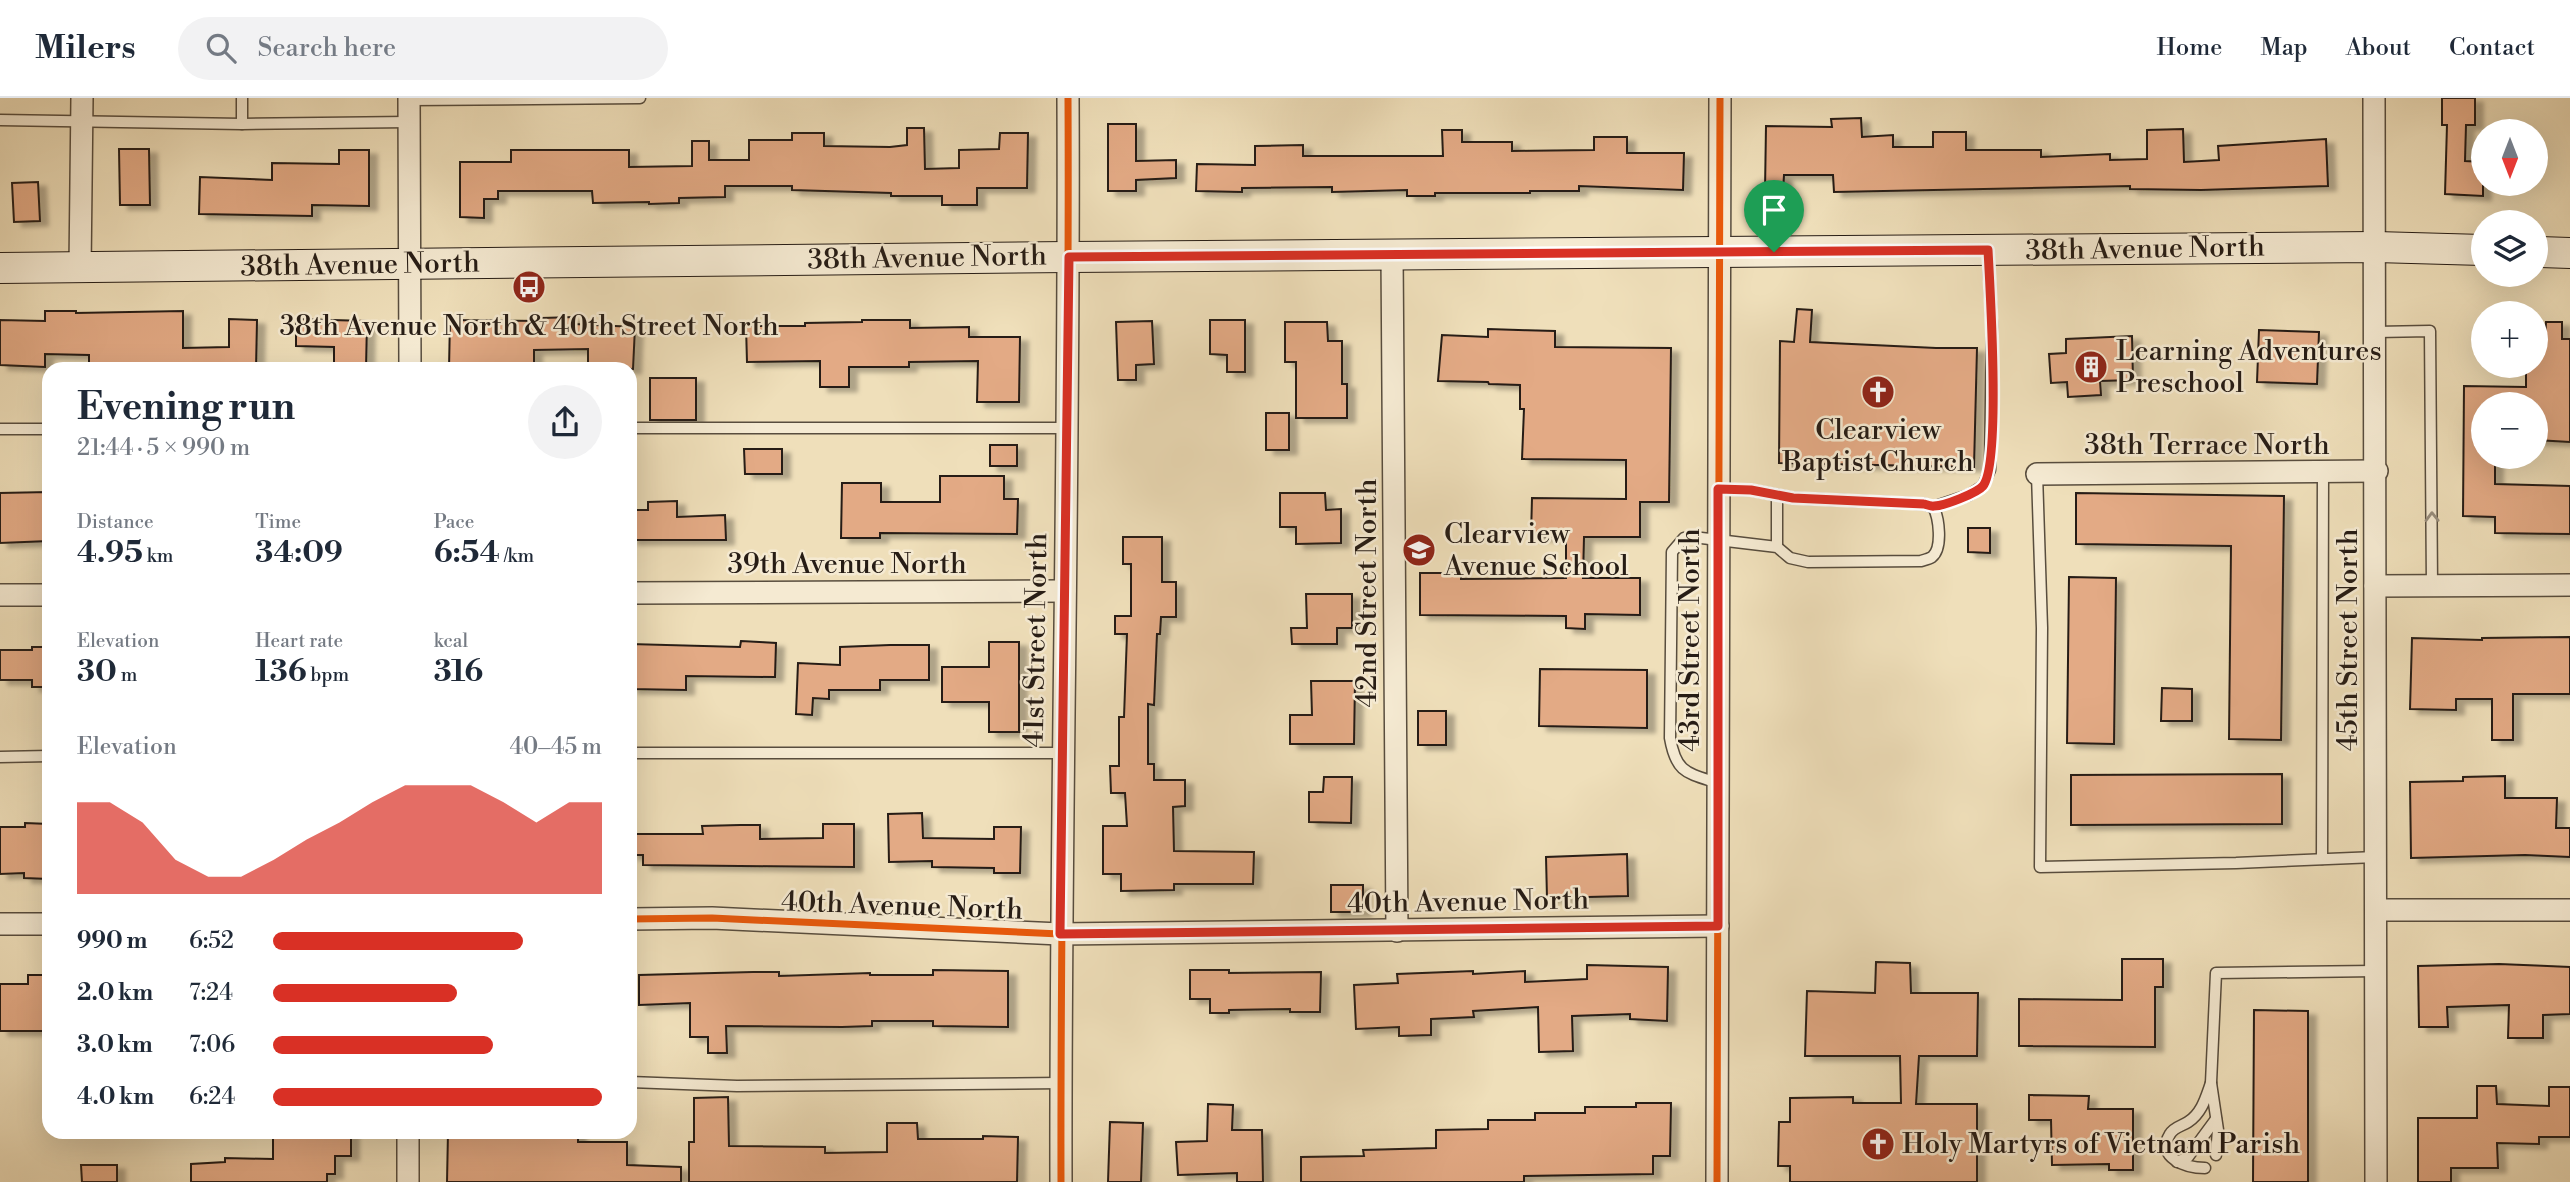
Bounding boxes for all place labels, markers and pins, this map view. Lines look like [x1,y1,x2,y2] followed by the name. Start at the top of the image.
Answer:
[1744,180,1804,252] pin
[510,268,548,306] bus stop icon: 38th Avenue North & 40th Street North
[279,309,779,344] place label: 38th Avenue North & 40th Street North
[2116,334,2382,401] place label: Learning Adventures Preschool
[2072,348,2110,386] building icon: Learning Adventures Preschool
[1859,373,1897,411] church icon: Clearview Baptist Church
[1781,413,1974,480] place label: Clearview Baptist Church
[1443,517,1629,584] place label: Clearview Avenue School
[1400,531,1438,569] school or university icon: Clearview Avenue School
[1859,1125,1897,1163] church icon: Holy Martyrs of Vietnam Parish
[1902,1127,2300,1162] place label: Holy Martyrs of Vietnam Parish

